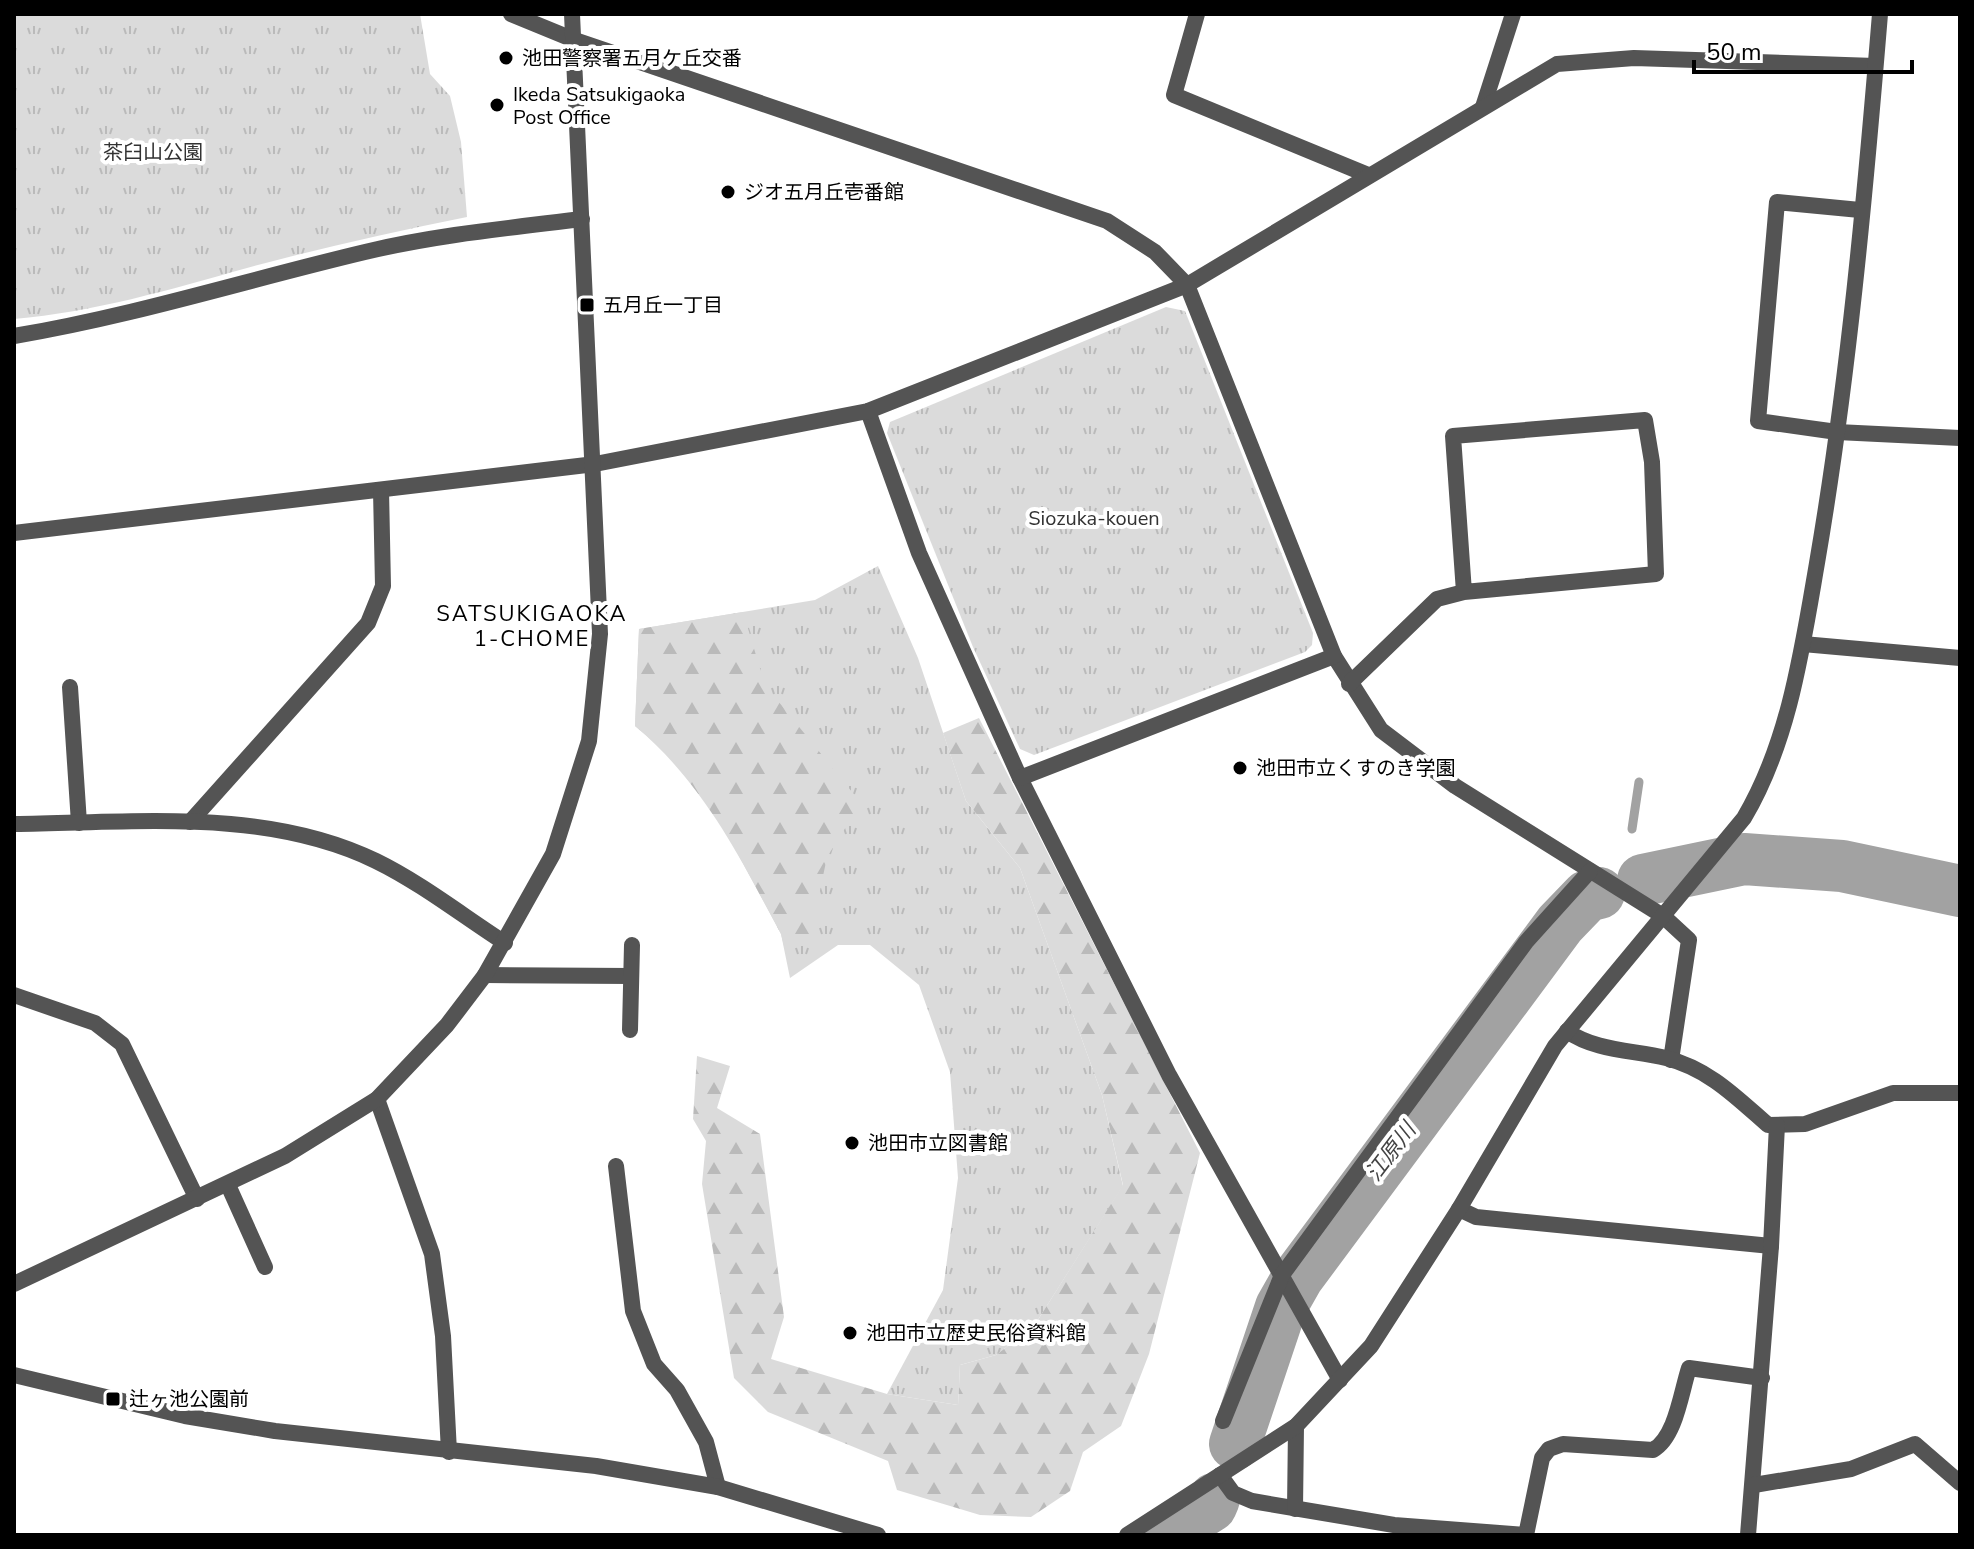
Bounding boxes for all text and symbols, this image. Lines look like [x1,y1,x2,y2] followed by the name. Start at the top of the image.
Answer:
[1694,24,1912,74] scale bar
[1706,36,1762,68] text: 50 m
[522,45,742,72] place label: 池田警察署五月ケ丘交番
[497,49,515,67] marker: 池田警察署五月ケ丘交番
[513,81,685,131] place label: Ikeda Satsukigaoka Post Office
[488,96,506,114] marker: Ikeda Satsukigaoka Post Office
[103,139,203,166] park label: 茶臼山公園
[744,179,904,206] place label: ジオ五月丘壱番館
[719,183,737,201] marker: ジオ五月丘壱番館
[603,292,723,319] place label: 五月丘一丁目
[578,296,596,314] marker: 五月丘一丁目
[1028,505,1160,532] park label: Siozuka-kouen
[436,599,628,654] district label: SATSUKIGAOKA 1-CHOME
[1256,755,1455,782] place label: 池田市立くすのき学園
[1231,759,1249,777] marker: 池田市立くすのき学園
[1359,1115,1424,1187] water label: 江原川
[868,1130,1008,1157] place label: 池田市立図書館
[843,1134,861,1152] marker: 池田市立図書館
[866,1320,1086,1347] place label: 池田市立歴史民俗資料館
[841,1324,859,1342] marker: 池田市立歴史民俗資料館
[129,1386,249,1413] place label: 辻ヶ池公園前
[104,1390,122,1408] marker: 辻ヶ池公園前

